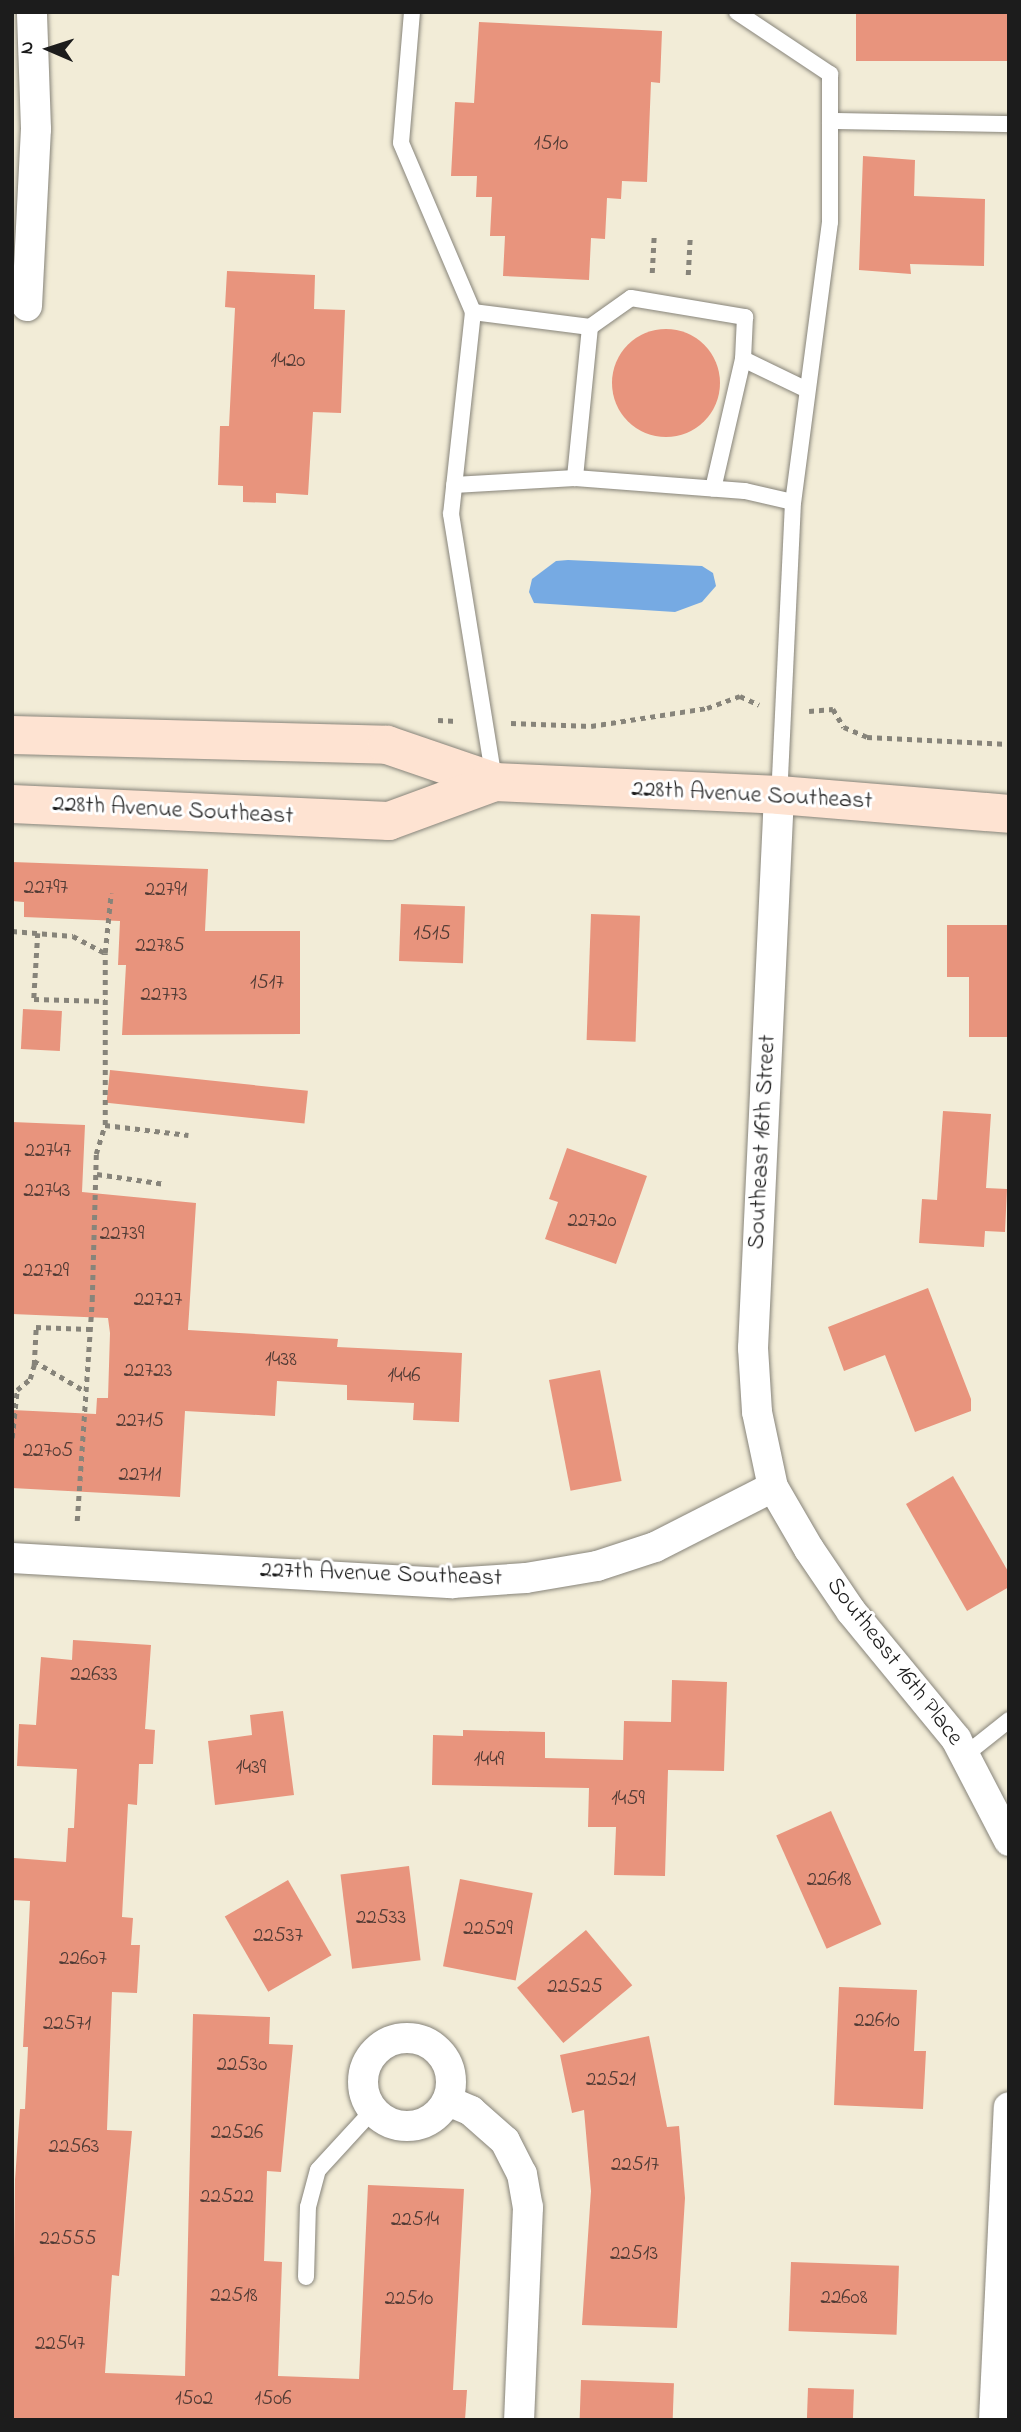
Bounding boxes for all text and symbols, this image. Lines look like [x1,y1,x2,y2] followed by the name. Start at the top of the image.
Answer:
[14,14,84,84] north arrow
[14,41,41,55] text: N
[534,131,568,157] house number: 1510
[271,348,305,374] house number: 1420
[631,775,873,817] street label: 228th Avenue Southeast
[52,790,294,832] street label: 228th Avenue Southeast
[24,875,68,901] house number: 22797
[145,877,187,903] house number: 22791
[413,921,451,947] house number: 1515
[135,933,185,959] house number: 22785
[250,970,284,996] house number: 1517
[141,982,187,1008] house number: 22773
[743,1034,783,1250] street label: Southeast 16th Street
[25,1138,71,1164] house number: 22747
[24,1178,70,1204] house number: 22743
[567,1208,617,1234] house number: 22720
[100,1221,144,1247] house number: 22739
[23,1258,69,1284] house number: 22729
[134,1287,182,1313] house number: 22727
[265,1347,297,1373] house number: 1438
[124,1358,172,1384] house number: 22723
[387,1363,421,1389] house number: 1446
[116,1408,164,1434] house number: 22715
[23,1438,73,1464] house number: 22705
[119,1462,161,1488] house number: 22711
[260,1556,502,1594] street label: 227th Avenue Southeast
[819,1572,969,1752] street label: Southeast 16th Place
[70,1662,118,1688] house number: 22633
[474,1747,504,1773] house number: 1449
[236,1755,266,1781] house number: 1439
[611,1786,645,1812] house number: 1459
[807,1867,851,1893] house number: 22618
[356,1905,406,1931] house number: 22533
[463,1916,513,1942] house number: 22529
[253,1923,303,1949] house number: 22537
[59,1946,107,1972] house number: 22607
[547,1974,603,2000] house number: 22525
[854,2008,900,2034] house number: 22610
[43,2011,91,2037] house number: 22571
[217,2052,267,2078] house number: 22530
[586,2067,636,2093] house number: 22521
[211,2120,263,2146] house number: 22526
[49,2134,99,2160] house number: 22563
[611,2152,659,2178] house number: 22517
[200,2184,254,2210] house number: 22522
[391,2207,439,2233] house number: 22514
[40,2226,96,2252] house number: 22555
[610,2241,658,2267] house number: 22513
[210,2283,258,2309] house number: 22518
[820,2285,868,2311] house number: 22608
[385,2286,433,2312] house number: 22510
[35,2331,85,2357] house number: 22547
[175,2386,213,2412] house number: 1502
[254,2386,292,2412] house number: 1506

